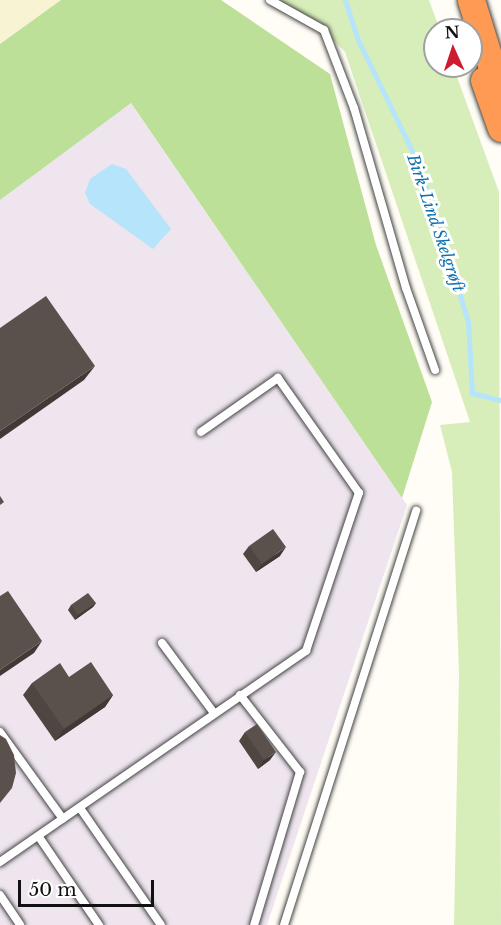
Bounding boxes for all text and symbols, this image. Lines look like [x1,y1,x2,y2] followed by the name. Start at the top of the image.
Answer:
[423,18,483,78] north arrow
[444,22,460,42] text: N
[403,151,469,295] water label: Birk-Lind Skelgrøft
[21,868,158,906] scale bar
[29,879,77,901] text: 50 m

